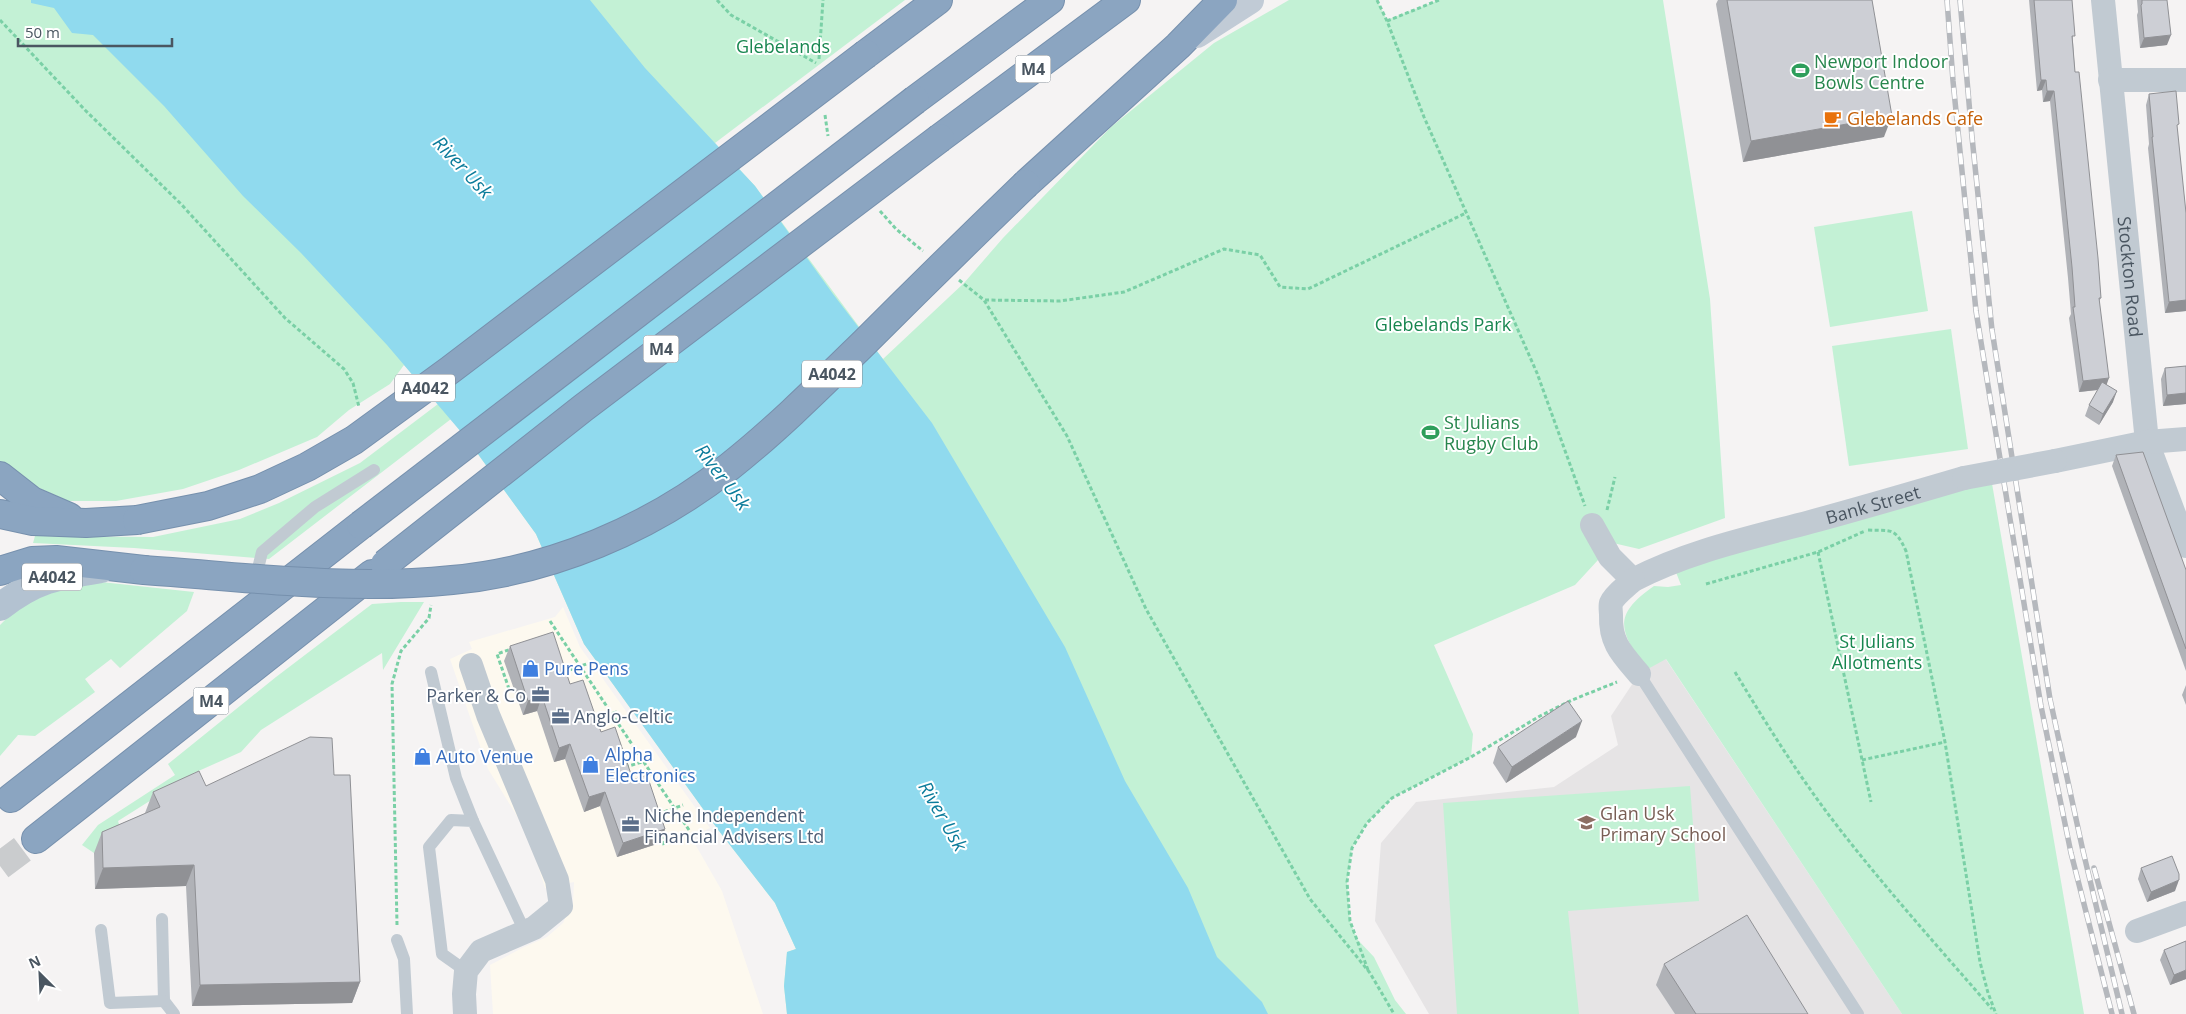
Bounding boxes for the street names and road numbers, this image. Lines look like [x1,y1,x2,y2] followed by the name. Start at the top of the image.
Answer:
[1016,56,1050,82] road number: M4
[2113,215,2148,338] street label: Stockton Road
[644,336,678,362] road number: M4
[802,360,862,388] road number: A4042
[395,374,455,402] road number: A4042
[1823,480,1923,529] street label: Bank Street
[22,564,82,590] road number: A4042
[194,688,228,714] road number: M4

